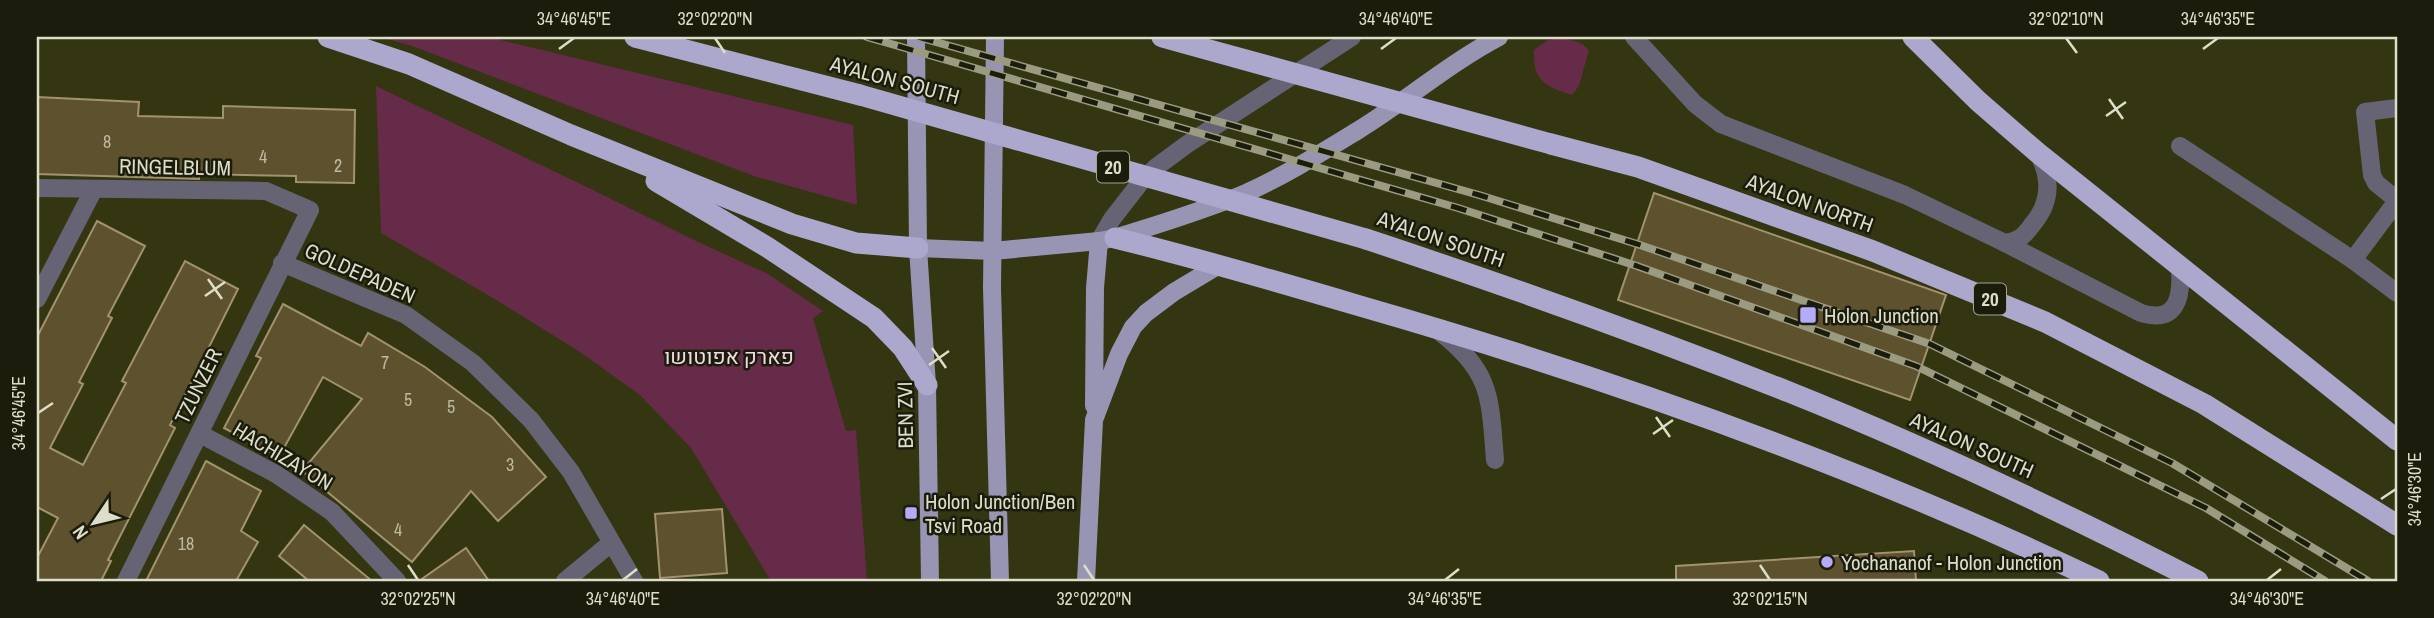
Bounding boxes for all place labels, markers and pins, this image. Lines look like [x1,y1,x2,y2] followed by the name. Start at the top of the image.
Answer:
[1824,301,1939,330] place label: Holon Junction
[1798,305,1818,325] marker: Holon Junction
[925,487,1075,540] place label: Holon Junction/Ben Tsvi Road
[903,505,919,521] marker: Holon Junction/Ben Tsvi Road
[1841,548,2062,577] place label: Yochananof - Holon Junction
[1819,554,1835,570] marker: Yochananof - Holon Junction

